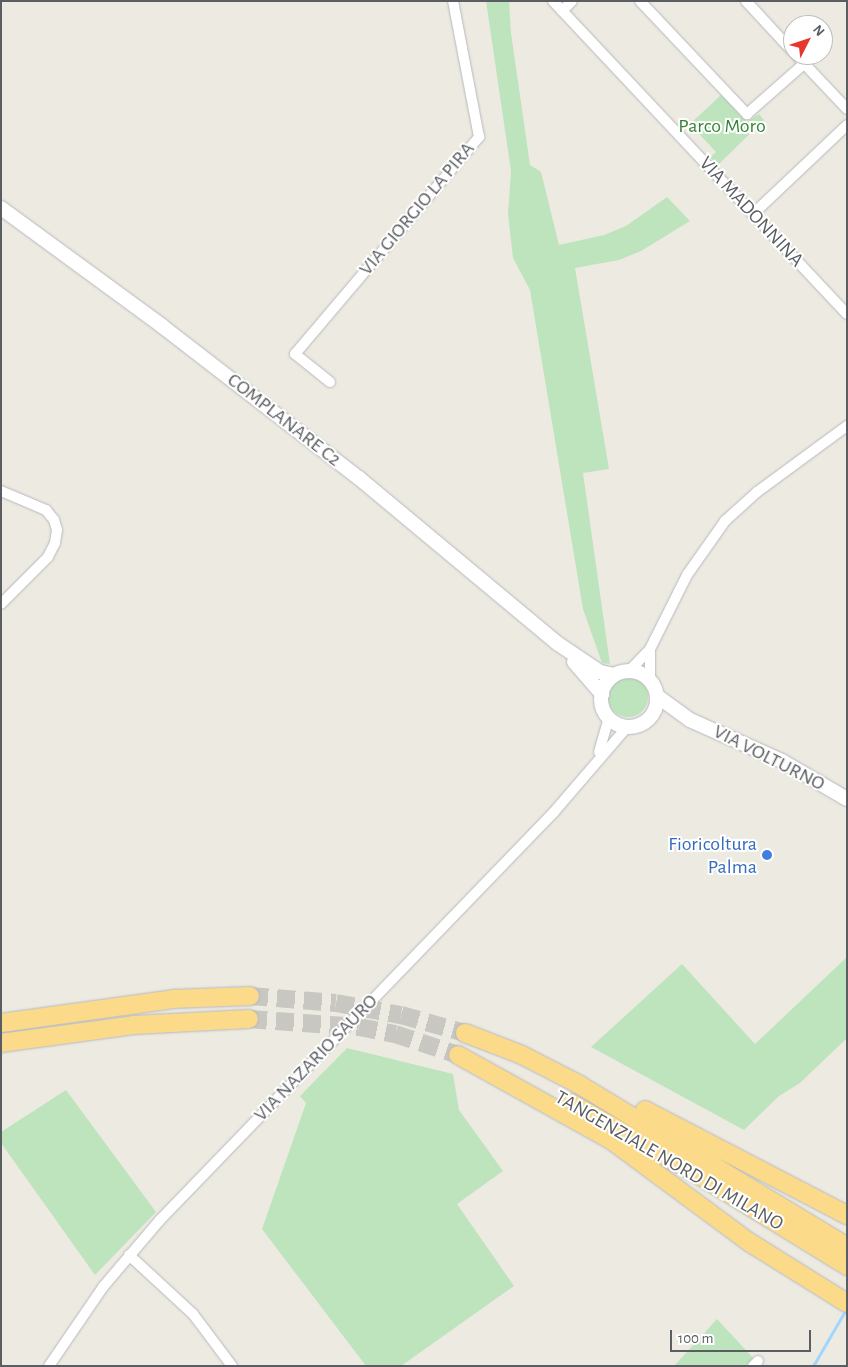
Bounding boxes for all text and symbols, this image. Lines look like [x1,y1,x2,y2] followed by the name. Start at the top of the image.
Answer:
[783,15,833,65] north arrow
[810,23,827,39] text: N
[678,114,766,138] park label: Parco Moro
[354,137,480,281] street label: VIA GIORGIO LA PIRA
[694,152,808,272] street label: VIA MADONNINA
[222,368,346,472] street label: COMPLANARE C2
[709,720,829,796] street label: VIA VOLTURNO
[668,832,757,879] place label: Fioricoltura Palma
[761,849,773,861] marker: Fioricoltura Palma
[249,989,383,1127] street label: VIA NAZARIO SAURO
[551,1086,787,1236] street label: TANGENZIALE NORD DI MILANO
[673,1320,814,1352] scale bar
[678,1331,713,1346] text: 100 m

